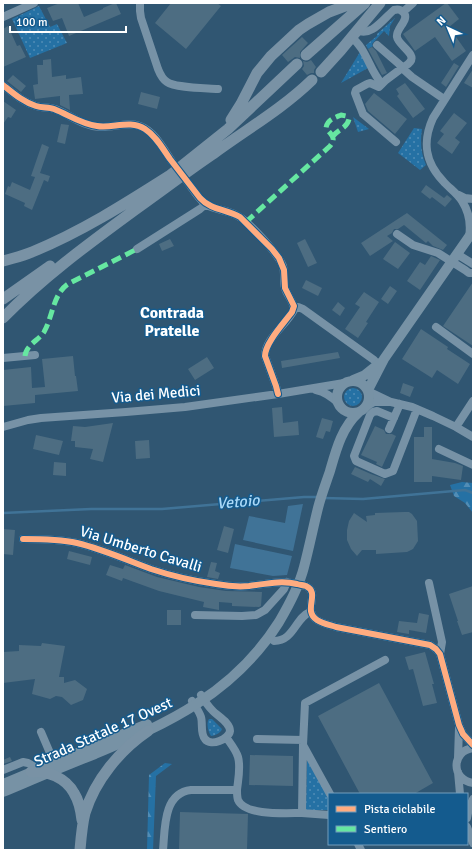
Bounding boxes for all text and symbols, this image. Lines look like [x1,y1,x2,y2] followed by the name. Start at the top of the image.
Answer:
[10,8,126,34] scale bar
[428,8,468,48] north arrow
[434,14,449,29] text: N
[16,15,48,30] text: 100 m
[140,303,204,341] district label: Contrada Pratelle
[111,381,201,407] street label: Via dei Medici
[216,490,261,514] water label: Vetoio
[78,522,204,576] street label: Via Umberto Cavalli
[31,693,175,771] street label: Strada Statale 17 Ovest
[328,793,468,845] legend
[364,802,436,817] text: Pista ciclabile
[364,822,407,837] text: Sentiero

